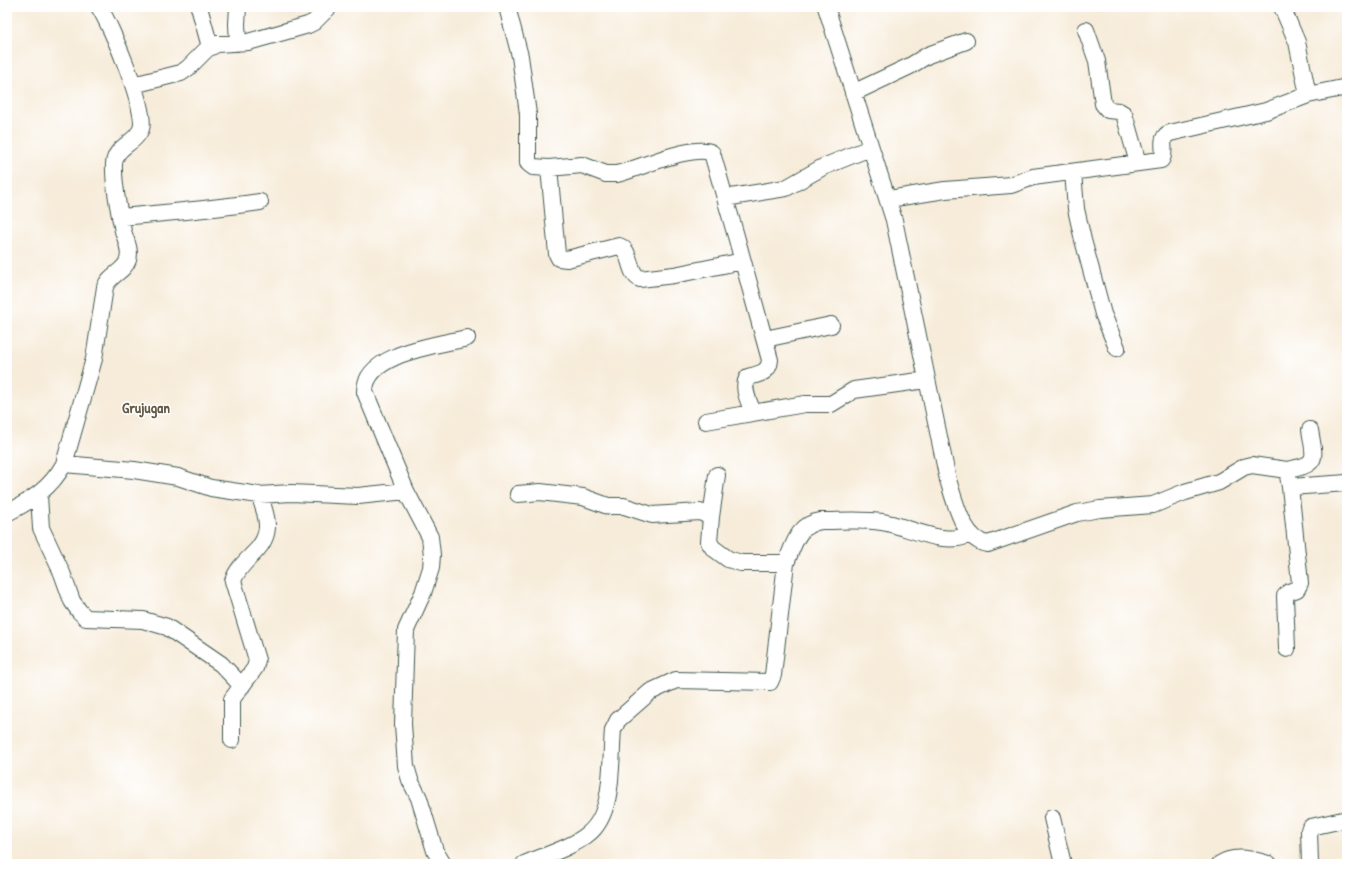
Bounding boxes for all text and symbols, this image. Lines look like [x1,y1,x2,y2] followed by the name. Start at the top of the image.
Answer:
[122,397,170,419] district label: Grujugan

